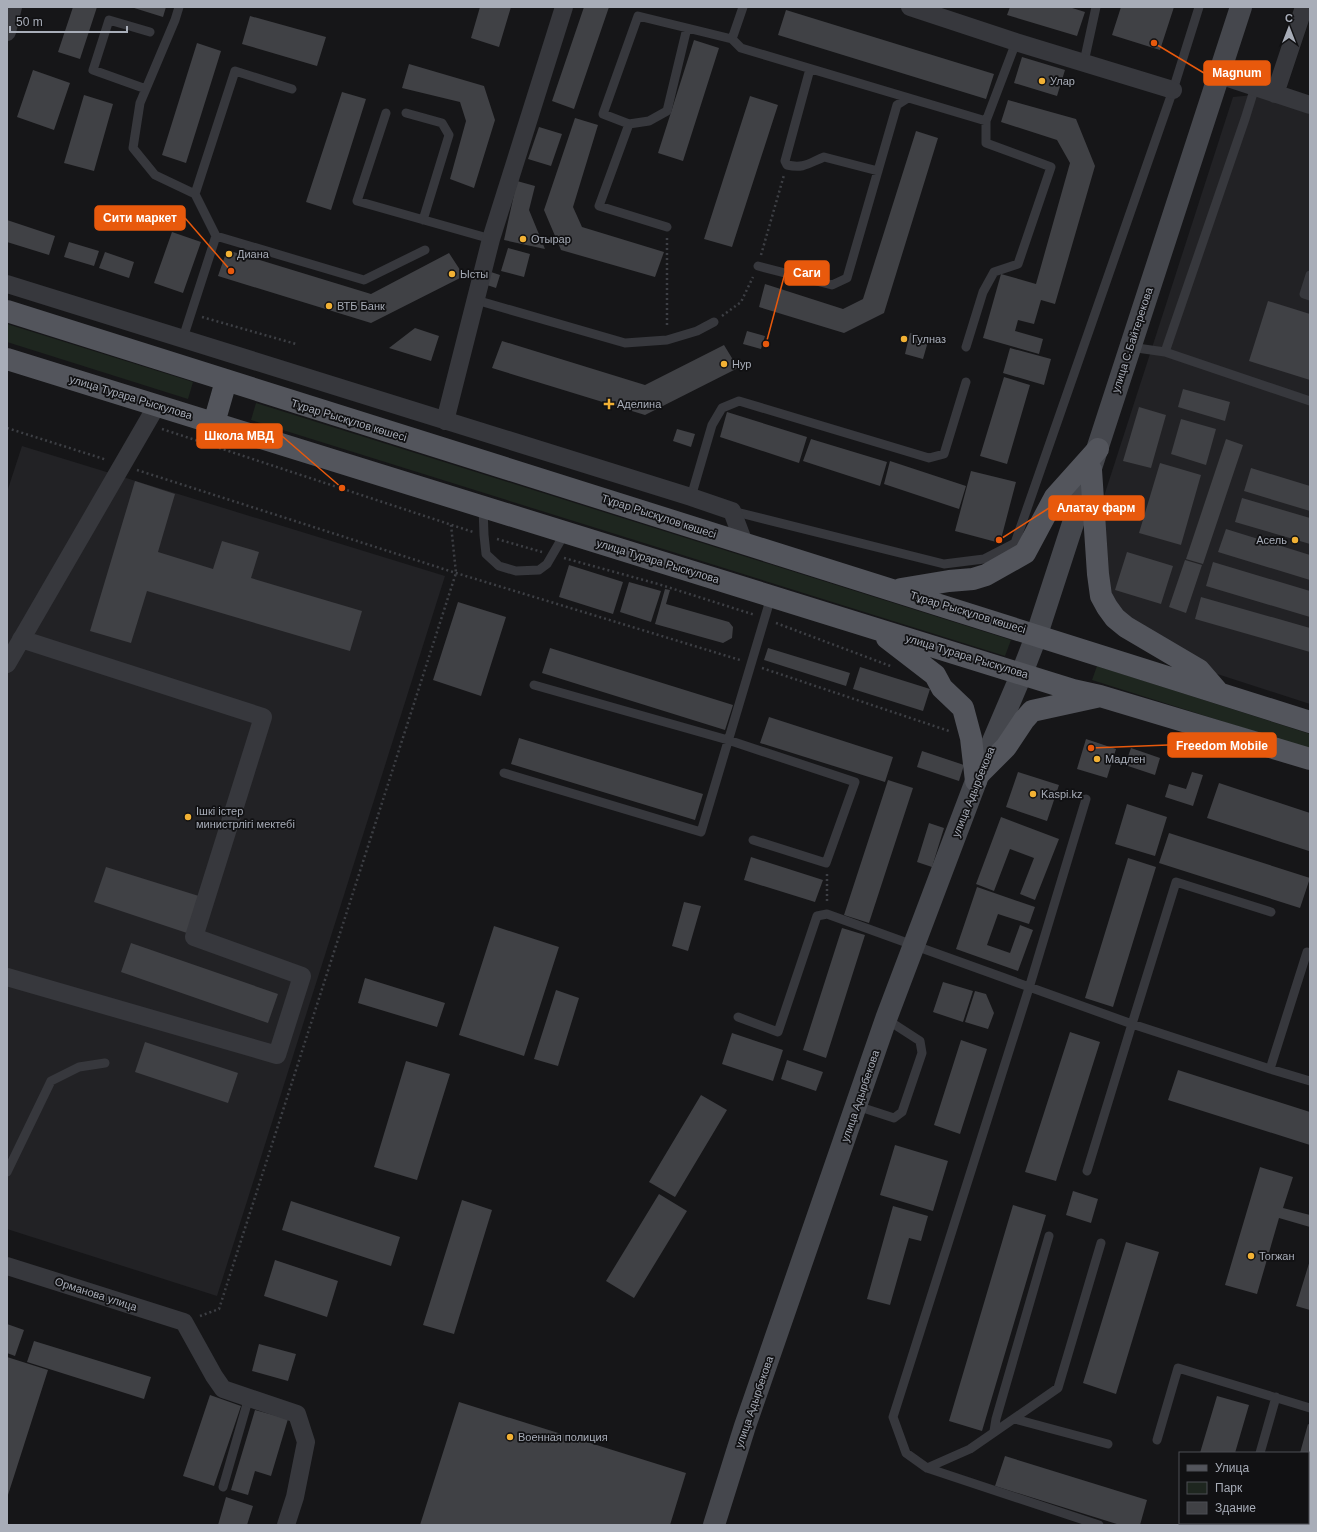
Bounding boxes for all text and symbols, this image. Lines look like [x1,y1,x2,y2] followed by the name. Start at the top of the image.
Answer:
[10,8,127,34] scale bar
[1269,8,1309,48] north arrow
[1285,12,1293,24] text: С
[16,15,43,29] text: 50 m
[1204,61,1270,85] callout: Magnum
[1212,66,1262,80] text: Magnum
[1050,75,1075,87] place label: Улар
[1037,76,1047,86] marker: Улар
[95,206,185,230] callout: Сити маркет
[103,211,177,225] text: Сити маркет
[531,233,571,245] place label: Отырар
[518,234,528,244] marker: Отырар
[237,248,270,260] place label: Диана
[224,249,234,259] marker: Диана
[785,261,829,285] callout: Саги
[793,266,821,280] text: Саги
[460,268,488,280] place label: Ысты
[447,269,457,279] marker: Ысты
[1109,285,1155,394] street label: улица С.Байтерекова
[337,300,385,312] place label: ВТБ Банк
[324,301,334,311] marker: ВТБ Банк
[912,333,946,345] place label: Гулназ
[899,334,909,344] marker: Гулназ
[732,358,751,370] place label: Нур
[719,359,729,369] marker: Нур
[68,373,195,422] street label: улица Турара Рыскулова
[290,397,408,443] street label: Тұрар Рыскұлов көшесі
[617,398,662,410] place label: Аделина
[604,399,614,409] marker: Аделина
[197,424,282,448] callout: Школа МВД
[204,429,274,443] text: Школа МВД
[600,492,718,540] street label: Тұрар Рыскұлов көшесі
[1049,496,1144,520] callout: Алатау фарм
[1057,501,1135,515] text: Алатау фарм
[1256,534,1287,546] place label: Асель
[1290,535,1300,545] marker: Асель
[595,537,722,586] street label: улица Турара Рыскулова
[909,589,1027,635] street label: Тұрар Рыскұлов көшесі
[904,632,1031,681] street label: улица Турара Рыскулова
[1168,733,1276,757] callout: Freedom Mobile
[1176,739,1268,753] text: Freedom Mobile
[949,744,997,839] street label: улица Адырбекова
[1105,753,1145,765] place label: Мадлен
[1092,754,1102,764] marker: Мадлен
[1041,788,1083,800] place label: Kaspi.kz
[1028,789,1038,799] marker: Kaspi.kz
[196,805,295,830] place label: Ішкі істер министрлігі мектебі
[183,812,193,822] marker: Ішкі істер министрлігі мектебі
[839,1048,882,1143] street label: улица Адырбекова
[1259,1250,1295,1262] place label: Тогжан
[1246,1251,1256,1261] marker: Тогжан
[53,1275,139,1313] street label: Орманова улица
[733,1354,776,1449] street label: улица Адырбекова
[518,1431,608,1443] place label: Военная полиция
[505,1432,515,1442] marker: Военная полиция
[1179,1452,1309,1524] legend
[1215,1461,1249,1475] text: Улица
[1215,1481,1243,1495] text: Парк
[1215,1501,1256,1515] text: Здание

